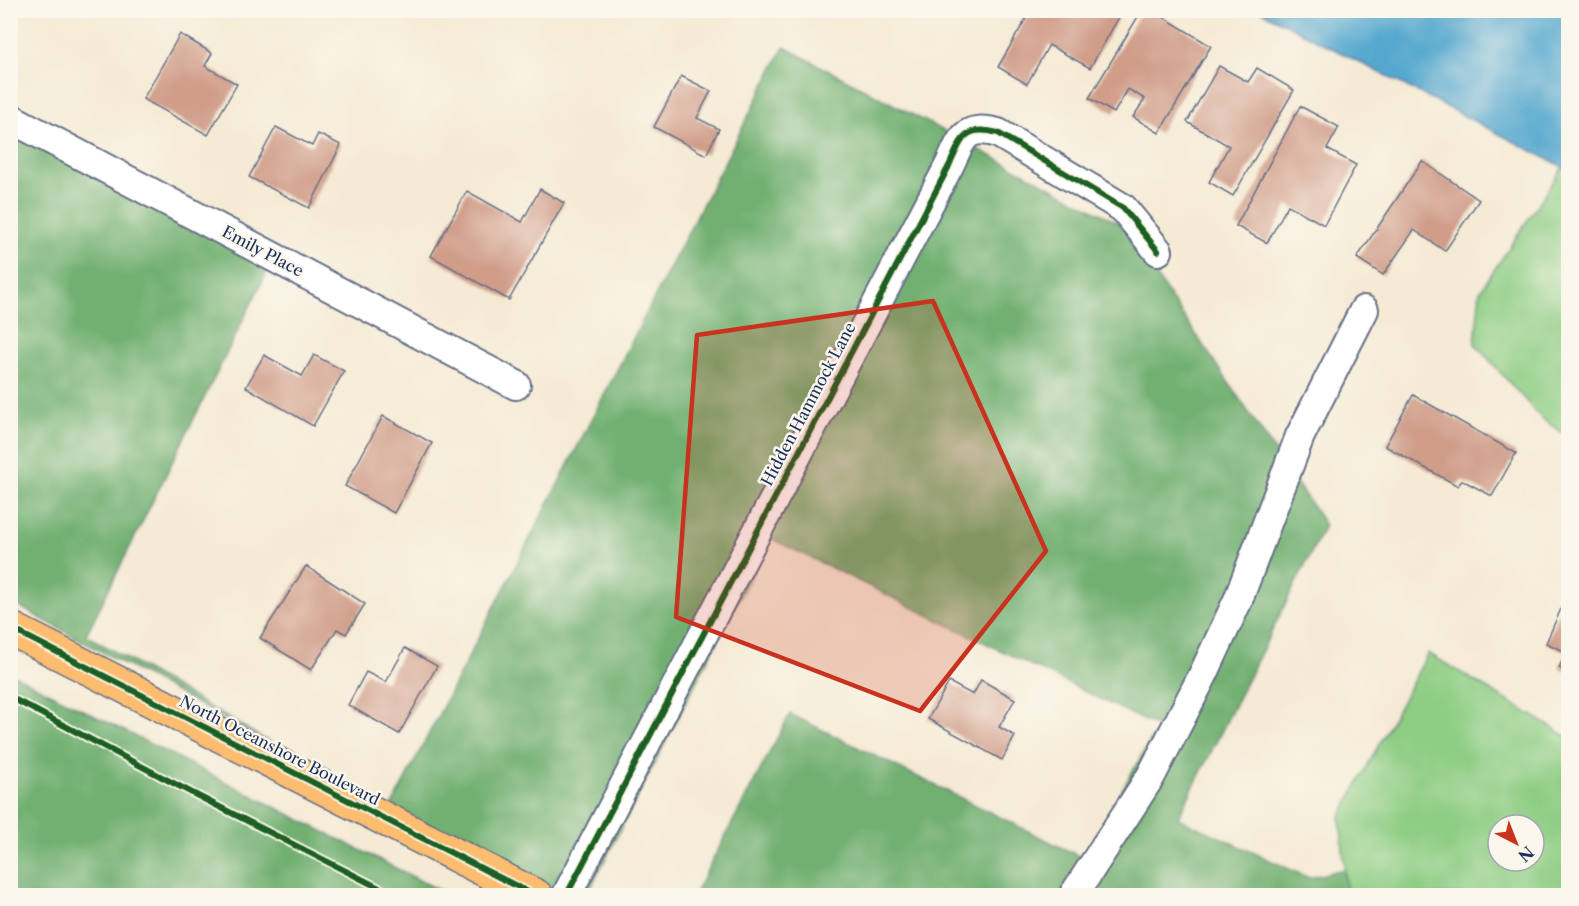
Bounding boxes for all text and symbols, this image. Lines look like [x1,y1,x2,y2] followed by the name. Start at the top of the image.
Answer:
[219,221,307,281] street label: Emily Place
[756,319,860,489] street label: Hidden Hammock Lane
[177,691,384,809] street label: North Oceanshore Boulevard
[1486,813,1546,873] north arrow
[1514,842,1538,866] text: N

